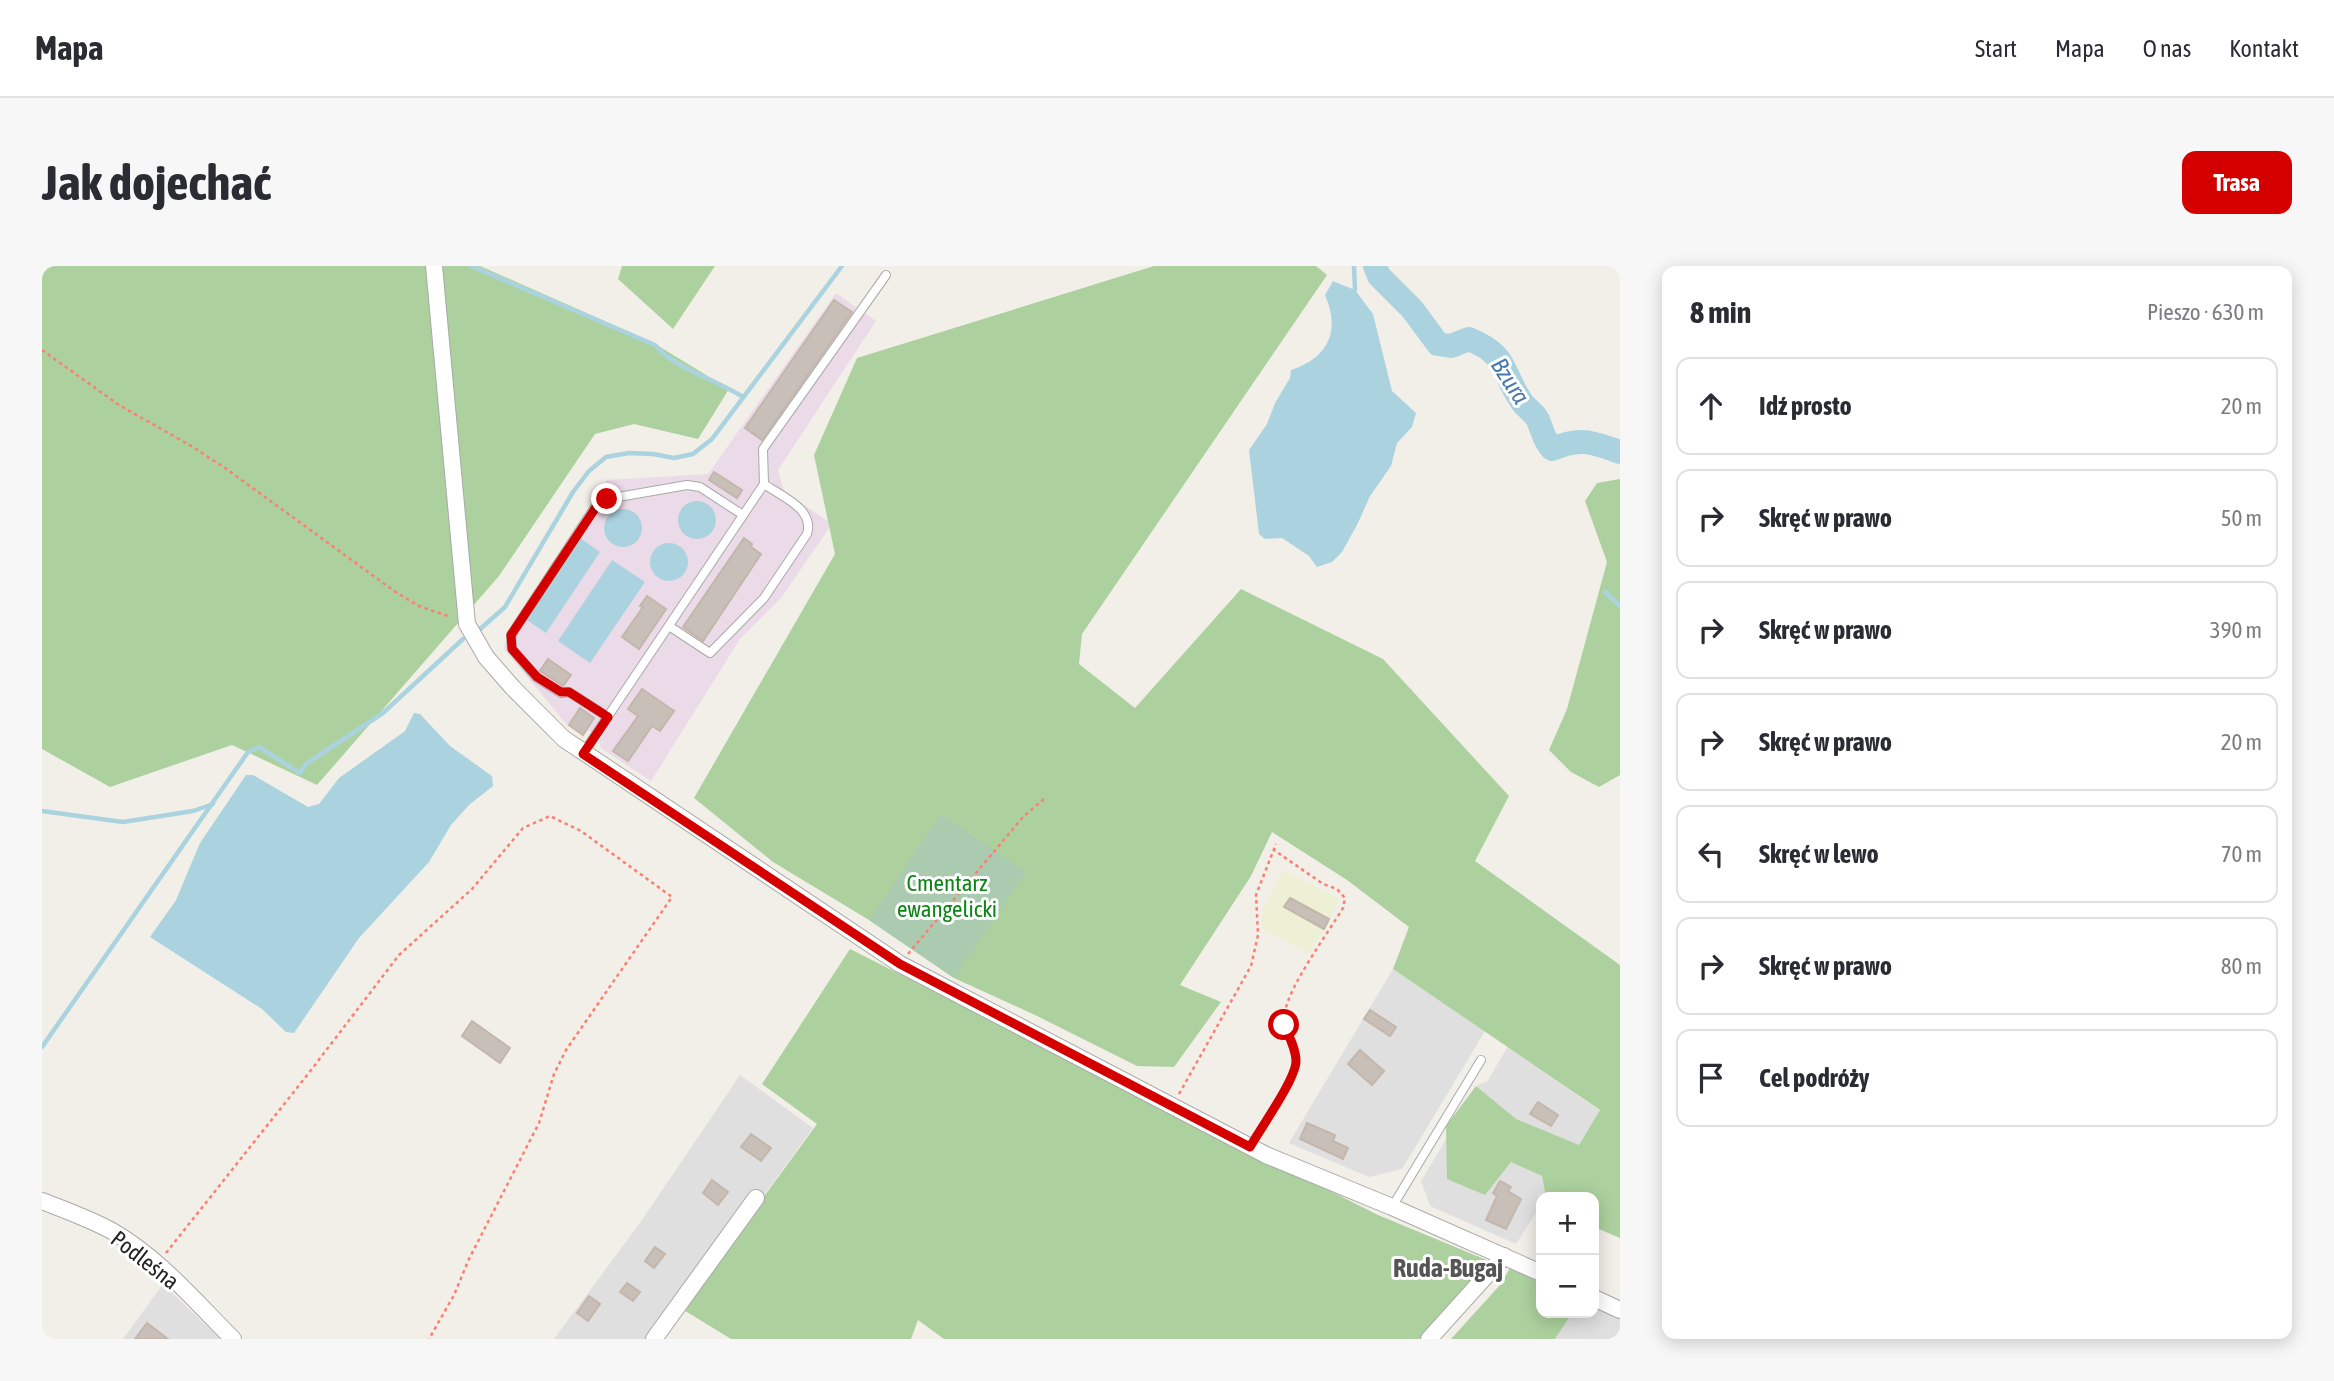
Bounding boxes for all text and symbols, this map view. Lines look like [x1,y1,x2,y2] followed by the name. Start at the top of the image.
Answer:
[35,29,103,67] text: Mapa
[1975,35,2017,62] text: Start
[2055,35,2105,62] text: Mapa
[2143,35,2191,62] text: O nas
[2229,35,2299,62] text: Kontakt
[2182,151,2292,214] button: Trasa
[42,154,271,210] text: Jak dojechać
[1690,295,1751,329] text: 8 min
[2147,299,2264,325] text: Pieszo · 630 m
[1486,353,1535,409] water label: Bzura
[1692,387,1730,425] icon: ahead
[1759,391,1852,421] text: Idź prosto
[2221,393,2262,419] text: 20 m
[591,483,622,514] route end
[1692,499,1730,537] icon: right
[1759,503,1892,533] text: Skręć w prawo
[2221,505,2262,531] text: 50 m
[1692,611,1730,649] icon: right
[1759,615,1892,645] text: Skręć w prawo
[2210,617,2262,643] text: 390 m
[1692,723,1730,761] icon: right
[1759,727,1892,757] text: Skręć w prawo
[2221,729,2262,755] text: 20 m
[1692,835,1730,873] icon: left
[1759,839,1879,869] text: Skręć w lewo
[2221,841,2262,867] text: 70 m
[897,870,997,922] park label: Cmentarz ewangelicki
[1692,947,1730,985] icon: right
[1759,951,1892,981] text: Skręć w prawo
[2221,953,2262,979] text: 80 m
[1268,1009,1299,1040] route start
[1692,1059,1730,1097] icon: arrive
[1759,1063,1870,1093] text: Cel podróży
[1536,1192,1599,1318] map controls
[1536,1192,1599,1255] button: +
[106,1225,184,1295] street label: Podleśna
[1393,1253,1503,1283] district label: Ruda-Bugaj
[1536,1255,1599,1318] button: −

